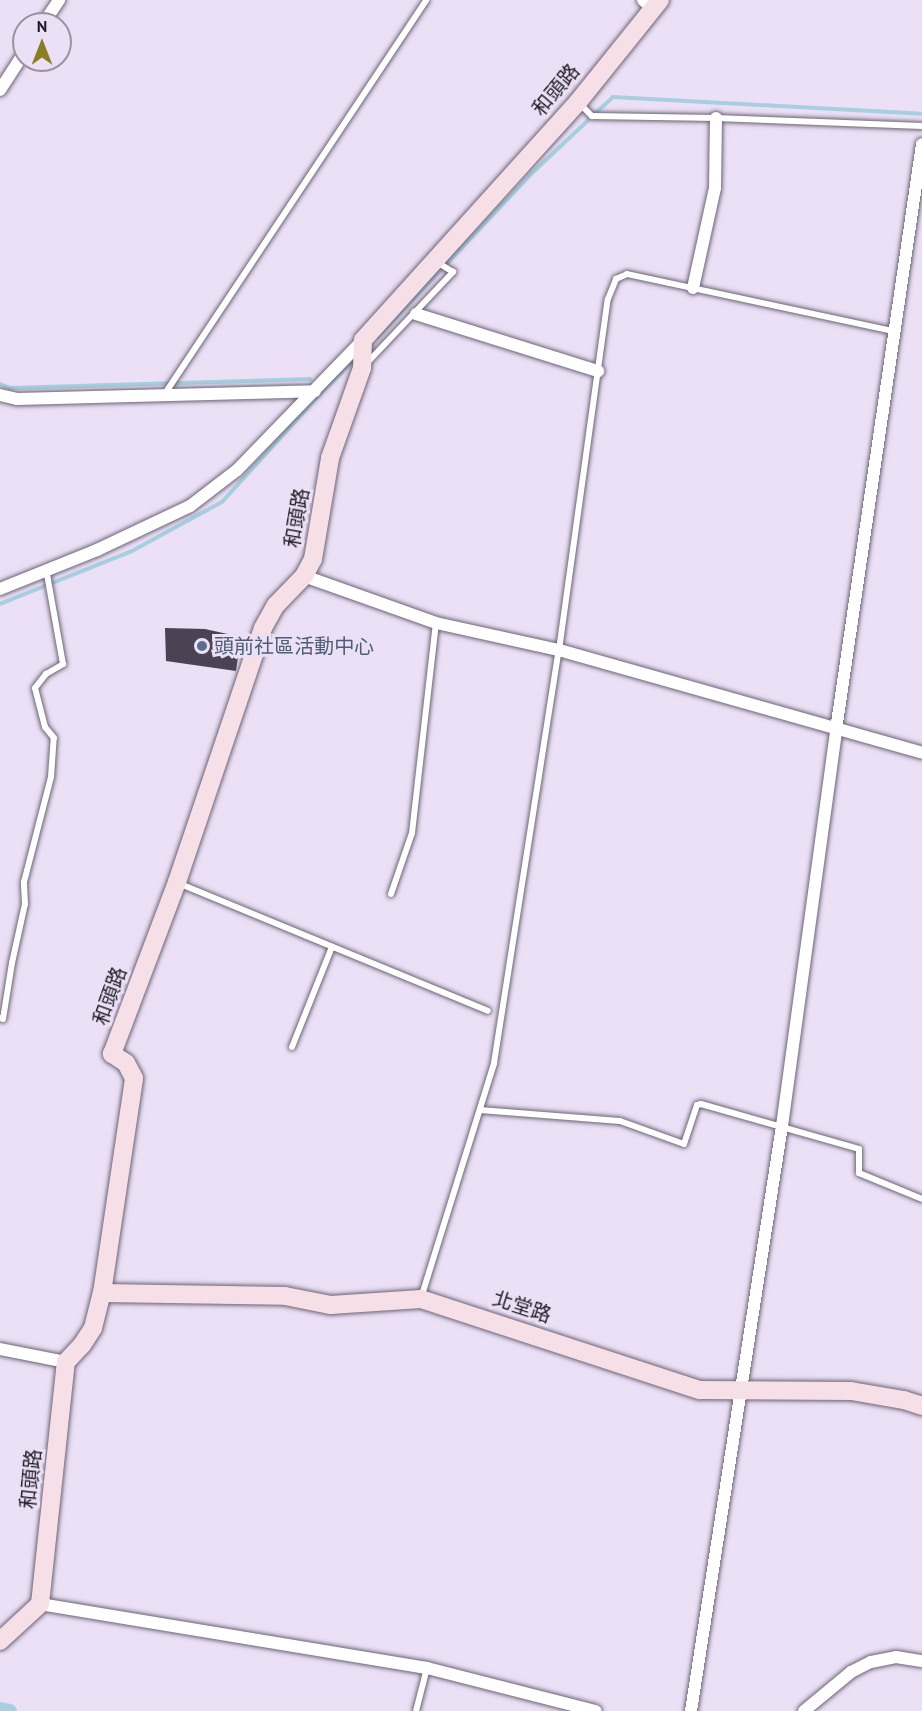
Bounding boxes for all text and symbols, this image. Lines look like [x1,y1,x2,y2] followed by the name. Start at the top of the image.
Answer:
[12,12,72,72] north arrow
[37,16,47,36] text: N
[528,59,584,121] street label: 和頭路
[280,486,314,550] street label: 和頭路
[214,634,374,658] place label: 頭前社區活動中心
[195,639,209,653] marker: 頭前社區活動中心
[88,964,132,1028] street label: 和頭路
[490,1286,554,1328] street label: 北堂路
[16,1448,46,1510] street label: 和頭路

